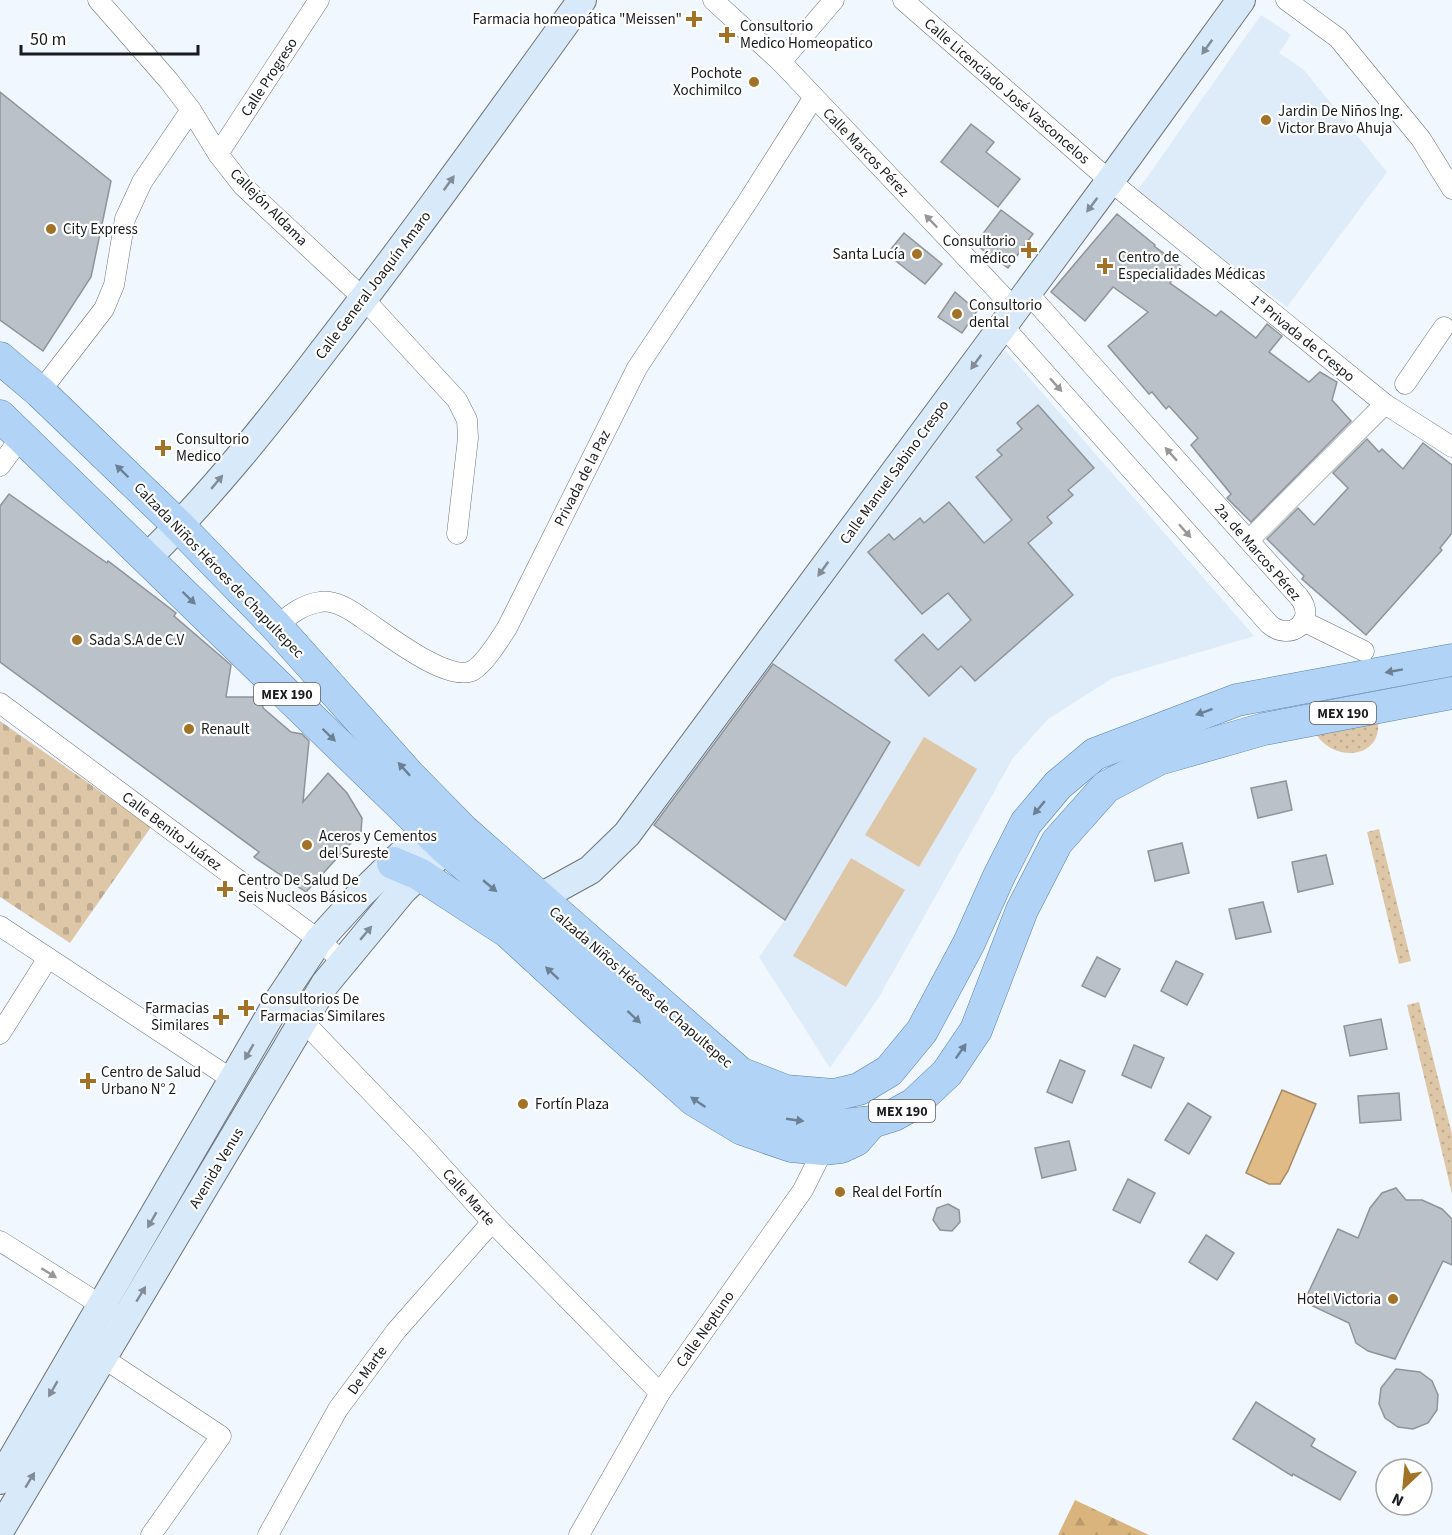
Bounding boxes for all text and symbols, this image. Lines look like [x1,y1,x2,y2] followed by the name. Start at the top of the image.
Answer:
[472,9,682,30] place label: Farmacia homeopática "Meissen"
[687,12,701,26] marker: Farmacia homeopática "Meissen"
[919,14,1094,169] street label: Calle Licenciado José Vasconcelos
[740,16,873,54] place label: Consultorio Medico Homeopatico
[21,18,198,56] scale bar
[718,26,736,44] marker: Consultorio Medico Homeopatico
[30,27,66,52] text: 50 m
[236,34,303,121] street label: Calle Progreso
[1201,39,1213,55] one-way arrow
[673,63,742,101] place label: Pochote Xochimilco
[747,75,761,89] marker: Pochote Xochimilco
[1278,101,1403,139] place label: Jardin De Niños Ing. Victor Bravo Ahuja
[818,103,914,201] street label: Calle Marcos Pérez
[1259,113,1273,127] marker: Jardin De Niños Ing. Victor Bravo Ahuja
[225,164,312,251] street label: Callejón Aldama
[443,175,455,191] one-way arrow
[1087,198,1099,213] one-way arrow
[310,207,436,364] street label: Calle General Joaquín Amaro
[925,214,939,228] one-way arrow
[63,219,138,240] place label: City Express
[44,222,58,236] marker: City Express
[943,231,1016,269] place label: Consultorio médico
[1020,241,1038,259] marker: Consultorio médico
[833,244,905,265] place label: Santa Lucía
[910,247,924,261] marker: Santa Lucía
[1118,247,1265,285] place label: Centro de Especialidades Médicas
[1096,257,1114,275] marker: Centro de Especialidades Médicas
[1246,290,1359,387] street label: 1ª Privada de Crespo
[969,295,1042,333] place label: Consultorio dental
[950,307,964,321] marker: Consultorio dental
[970,353,982,369] one-way arrow
[1049,377,1062,392] one-way arrow
[835,396,954,549] street label: Calle Manuel Sabino Crespo
[549,426,616,530] street label: Privada de la Paz
[176,429,249,467] place label: Consultorio Medico
[154,439,172,457] marker: Consultorio Medico
[1165,447,1178,462] one-way arrow
[114,464,129,478] one-way arrow
[210,475,223,490] one-way arrow
[129,478,309,663] street label: Calzada Niños Héroes de Chapultepec
[1210,499,1306,605] street label: 2a. de Marcos Pérez
[1178,523,1192,538] one-way arrow
[817,562,829,577] one-way arrow
[182,591,196,605] one-way arrow
[89,630,184,651] place label: Sada S.A de C.V
[70,633,84,647] marker: Sada S.A de C.V
[1385,667,1404,676] one-way arrow
[254,683,320,705] road number: MEX 190
[1310,702,1376,724] road number: MEX 190
[1195,708,1213,717] one-way arrow
[201,719,250,740] place label: Renault
[182,722,196,736] marker: Renault
[321,727,335,741] one-way arrow
[398,762,411,777] one-way arrow
[117,787,226,876] street label: Calle Benito Juárez
[1033,800,1046,815] one-way arrow
[319,826,437,864] place label: Aceros y Cementos del Sureste
[300,838,314,852] marker: Aceros y Cementos del Sureste
[238,870,367,908] place label: Centro De Salud De Seis Nucleos Básicos
[482,879,497,892] one-way arrow
[216,880,234,898] marker: Centro De Salud De Seis Nucleos Básicos
[544,902,737,1073] street label: Calzada Niños Héroes de Chapultepec
[360,925,373,941] one-way arrow
[545,966,560,980] one-way arrow
[260,989,385,1027] place label: Consultorios De Farmacias Similares
[145,998,209,1036] place label: Farmacias Similares
[237,999,255,1017] marker: Consultorios De Farmacias Similares
[214,1010,228,1024] marker: Farmacias Similares
[626,1010,641,1023] one-way arrow
[955,1043,966,1059] one-way arrow
[244,1044,255,1060] one-way arrow
[101,1062,201,1100] place label: Centro de Salud Urbano N° 2
[79,1072,97,1090] marker: Centro de Salud Urbano N° 2
[535,1094,609,1115] place label: Fortín Plaza
[691,1096,707,1108] one-way arrow
[516,1097,530,1111] marker: Fortín Plaza
[869,1100,935,1122] road number: MEX 190
[786,1116,805,1125] one-way arrow
[184,1124,249,1213] street label: Avenida Venus
[437,1164,500,1230] street label: Calle Marte
[852,1182,942,1203] place label: Real del Fortín
[833,1185,847,1199] marker: Real del Fortín
[146,1212,157,1228] one-way arrow
[41,1267,58,1278] one-way arrow
[135,1286,146,1302] one-way arrow
[671,1287,740,1372] street label: Calle Neptuno
[1297,1289,1381,1310] place label: Hotel Victoria
[1386,1292,1400,1306] marker: Hotel Victoria
[343,1342,392,1399] street label: De Marte
[48,1381,59,1397] one-way arrow
[1374,1457,1434,1517] north arrow
[25,1471,35,1488] one-way arrow
[1388,1487,1407,1512] text: N

